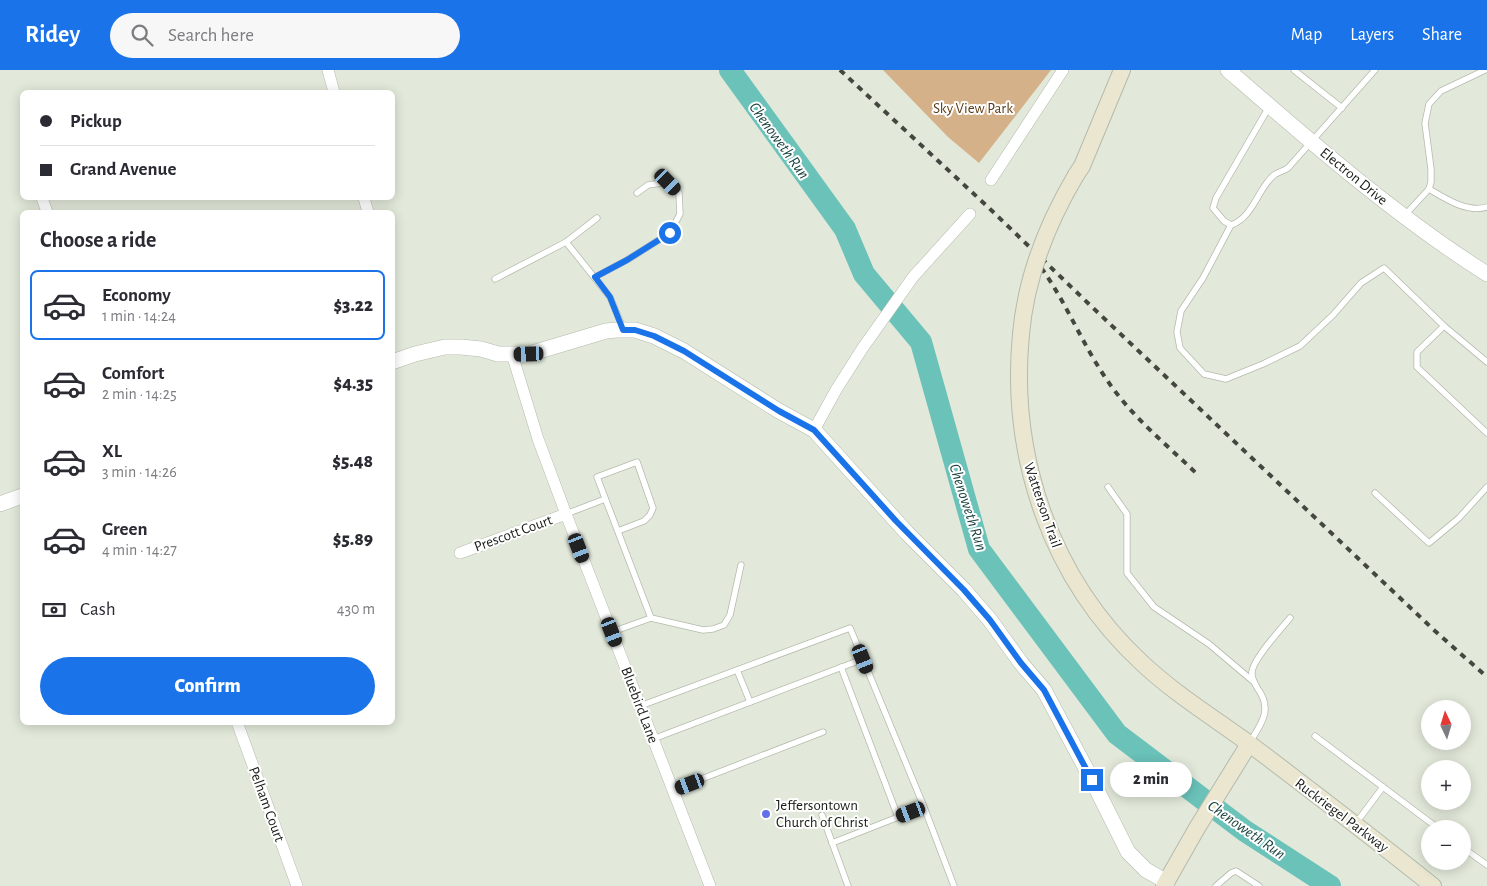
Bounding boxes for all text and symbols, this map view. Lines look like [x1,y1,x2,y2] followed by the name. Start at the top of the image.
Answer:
[110,13,460,58] search box
[128,21,156,49] icon: search
[25,23,80,47] text: Ridey
[168,26,254,45] text: Search here
[1291,26,1322,44] text: Map
[1350,26,1394,44] text: Layers
[1422,26,1462,44] text: Share
[746,99,812,182] water label: Chenoweth Run
[933,101,1013,116] park label: Sky View Park
[70,112,122,131] text: Pickup
[1317,145,1390,208] street label: Electron Drive
[70,160,176,179] text: Grand Avenue
[652,166,683,198] car
[659,222,681,244] route start
[40,229,156,251] text: Choose a ride
[42,283,87,328] icon: car
[102,286,171,305] text: Economy
[333,296,373,315] text: $3.22
[102,308,176,324] text: 1 min · 14:24
[513,346,544,362] car
[42,361,87,406] icon: car
[102,364,164,383] text: Comfort
[334,374,373,393] text: $4.35
[102,386,177,402] text: 2 min · 14:25
[42,439,87,484] icon: car
[102,442,122,461] text: XL
[332,452,373,471] text: $5.48
[1021,461,1064,550] street label: Watterson Trail
[946,462,990,553] water label: Chenoweth Run
[102,464,177,480] text: 3 min · 14:26
[472,512,554,555] street label: Prescott Court
[42,517,87,562] icon: car
[102,520,148,539] text: Green
[333,530,373,549] text: $5.89
[566,531,591,565] car
[102,542,177,558] text: 4 min · 14:27
[40,596,68,624] icon: cash
[80,600,116,619] text: Cash
[337,601,375,617] text: 430 m
[599,615,624,649] car
[850,642,875,676] car
[40,657,375,715] button: Confirm
[618,665,661,745] street label: Bluebird Lane
[1421,700,1471,750] north arrow
[1421,700,1471,870] map controls
[1421,760,1471,810] button: +
[1110,762,1192,798] callout: 2 min
[246,765,287,844] street label: Pelham Court
[1081,769,1103,791] route end
[1133,771,1169,787] text: 2 min
[673,772,706,796] car
[1292,775,1392,856] street label: Ruckriegel Parkway
[1205,797,1288,862] water label: Chenoweth Run
[776,798,869,830] place label: Jeffersontown Church of Christ
[894,800,927,824] car
[760,808,772,820] marker: Jeffersontown Church of Christ
[1421,820,1471,870] button: −

